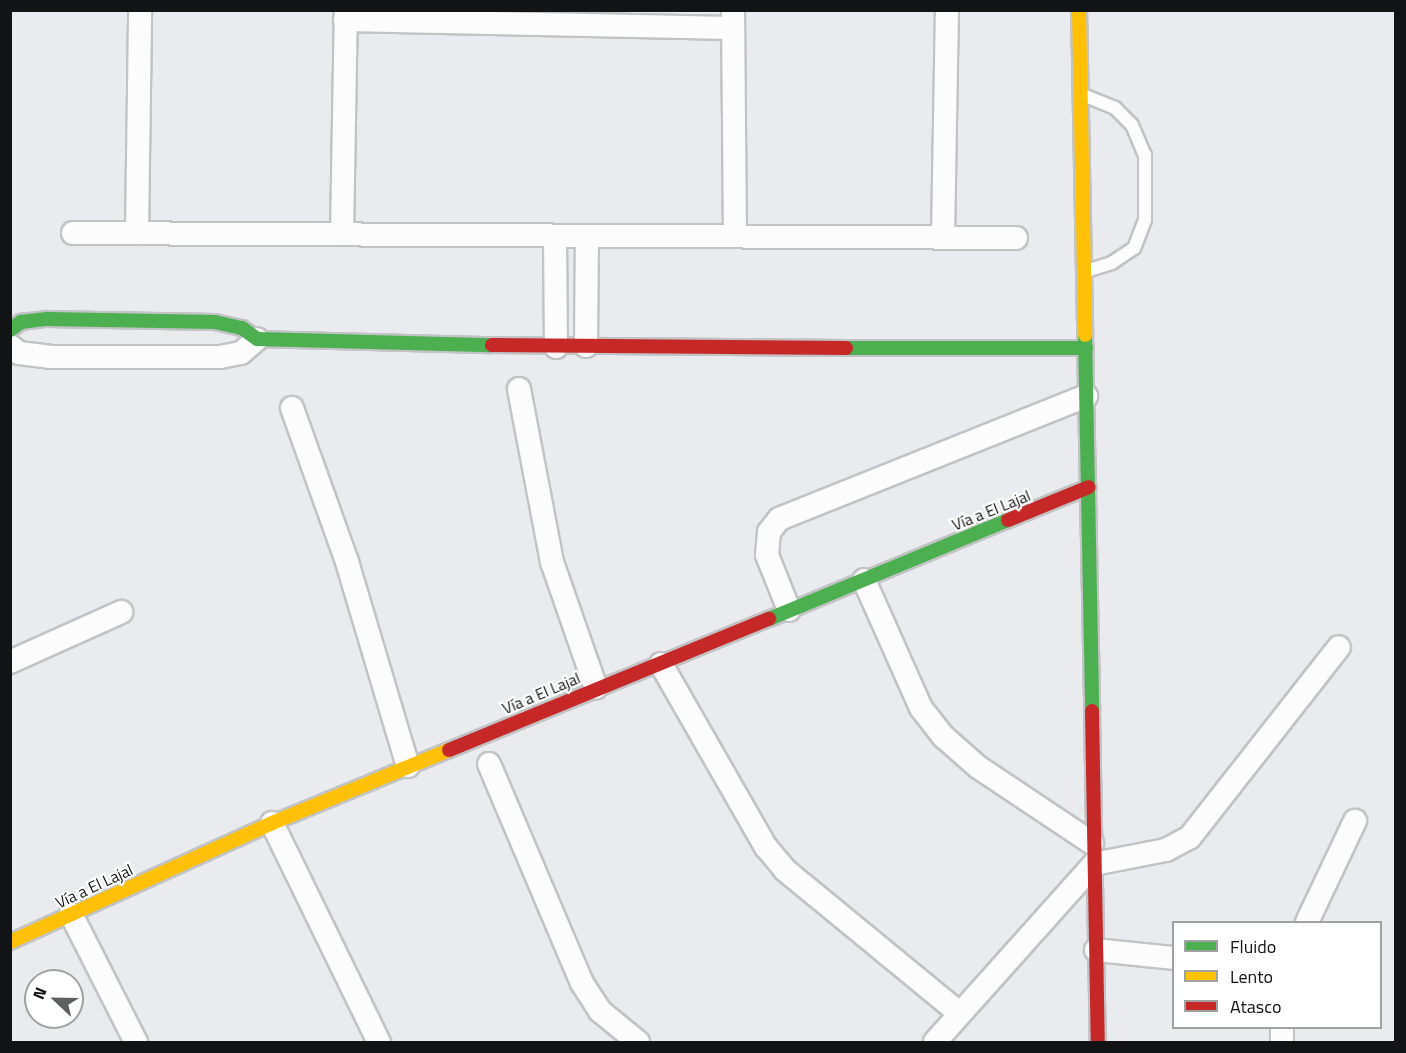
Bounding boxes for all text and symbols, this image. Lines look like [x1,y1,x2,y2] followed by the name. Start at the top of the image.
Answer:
[949,486,1033,534] street label: Vía a El Lajal
[499,668,583,718] street label: Vía a El Lajal
[52,860,136,912] street label: Vía a El Lajal
[1172,921,1382,1029] legend
[1230,933,1276,960] text: Fluido
[1230,963,1273,990] text: Lento
[24,969,84,1029] north arrow
[26,983,52,1003] text: N
[1230,993,1281,1020] text: Atasco

